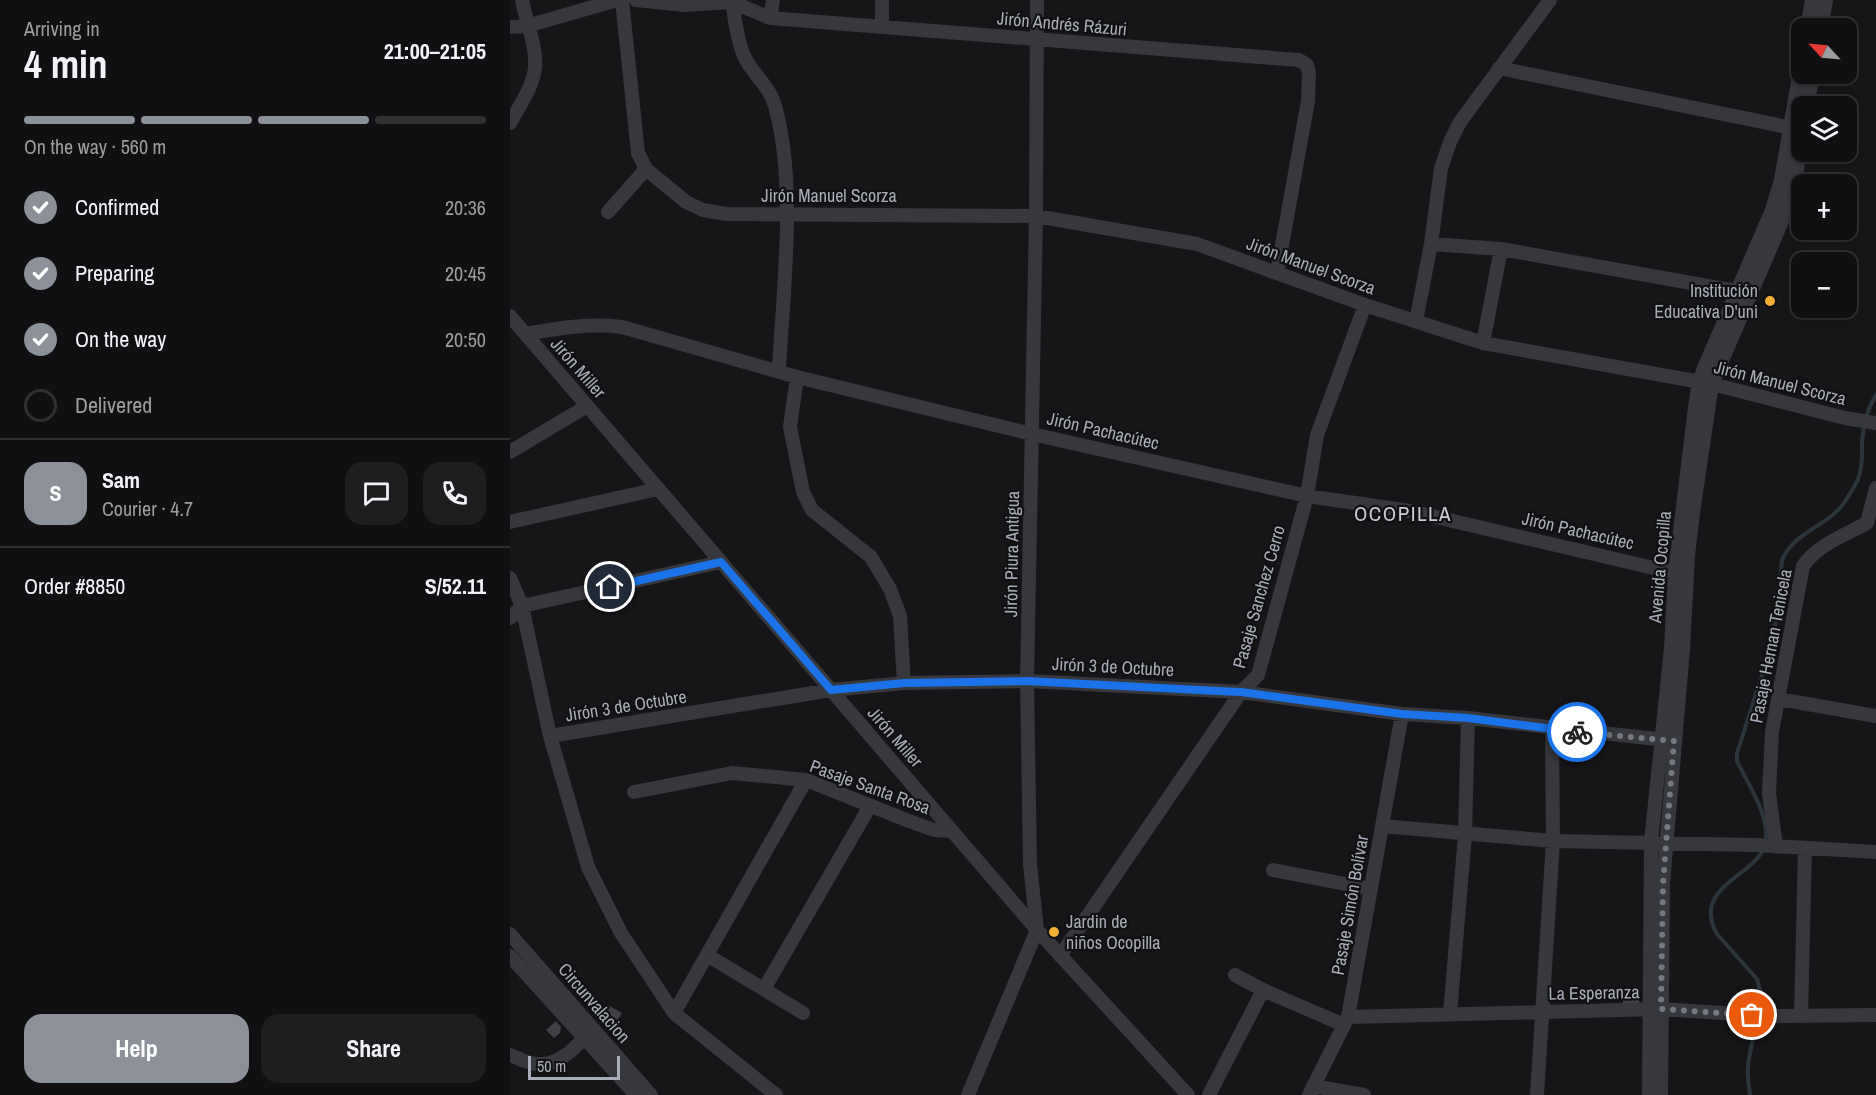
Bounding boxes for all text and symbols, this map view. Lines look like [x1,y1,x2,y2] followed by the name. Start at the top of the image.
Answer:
[996,5,1128,42] street label: Jirón Andrés Rázuri
[24,15,100,42] text: Arriving in
[1791,18,1857,84] north arrow
[1791,18,1857,318] map controls
[384,36,486,66] text: 21:00–21:05
[24,38,108,90] text: 4 min
[1791,96,1857,162] button: layers
[24,133,166,160] text: On the way · 560 m
[1791,174,1857,240] button: +
[761,183,897,208] street label: Jirón Manuel Scorza
[24,191,57,224] icon: check
[75,192,159,222] text: Confirmed
[445,194,486,221] text: 20:36
[1243,231,1379,300] street label: Jirón Manuel Scorza
[1791,252,1857,318] button: −
[24,257,57,290] icon: check
[75,258,154,288] text: Preparing
[445,260,486,287] text: 20:45
[1654,278,1758,324] place label: Institución Educativa D'uni
[1763,294,1777,308] marker: Institución Educativa D'uni
[24,323,57,356] icon: check
[75,324,166,354] text: On the way
[445,326,486,353] text: 20:50
[545,332,612,403] street label: Jirón Miller
[1711,354,1849,411] street label: Jirón Manuel Scorza
[75,390,152,420] text: Delivered
[1045,406,1161,456] street label: Jirón Pachacútec
[345,462,408,525] button: chat
[423,462,486,525] button: phone
[102,465,140,495] text: Sam
[49,478,62,508] text: S
[998,491,1025,617] street label: Jirón Piura Antigua
[102,495,193,522] text: Courier · 4.7
[1354,499,1452,528] district label: OCOPILLA
[1520,506,1636,556] street label: Jirón Pachacútec
[1642,510,1677,625] street label: Avenida Ocopilla
[1226,522,1291,671] street label: Pasaje Sanchez Cerro
[584,561,635,612] pin
[1743,567,1798,725] street label: Pasaje Hernan Tenicela
[593,570,626,603] icon: home
[24,571,125,601] text: Order #8850
[425,571,486,601] text: S/52.11
[1051,651,1175,682] street label: Jirón 3 de Octubre
[564,684,688,727] street label: Jirón 3 de Octubre
[862,701,929,772] street label: Jirón Miller
[1547,702,1607,762] courier
[1561,716,1594,749] icon: bike
[807,753,934,820] street label: Pasaje Santa Rosa
[1325,833,1374,977] street label: Pasaje Simón Bolívar
[1066,909,1160,955] place label: Jardin de niños Ocopilla
[1047,925,1061,939] marker: Jardin de niños Ocopilla
[553,957,636,1048] street label: Circunvalacion
[1548,979,1640,1006] street label: La Esperanza
[1726,989,1777,1040] pin
[1735,998,1768,1031] icon: bag
[24,1014,249,1083] button: Help
[261,1014,486,1083] button: Share
[528,1053,620,1080] scale bar
[537,1055,566,1077] text: 50 m

